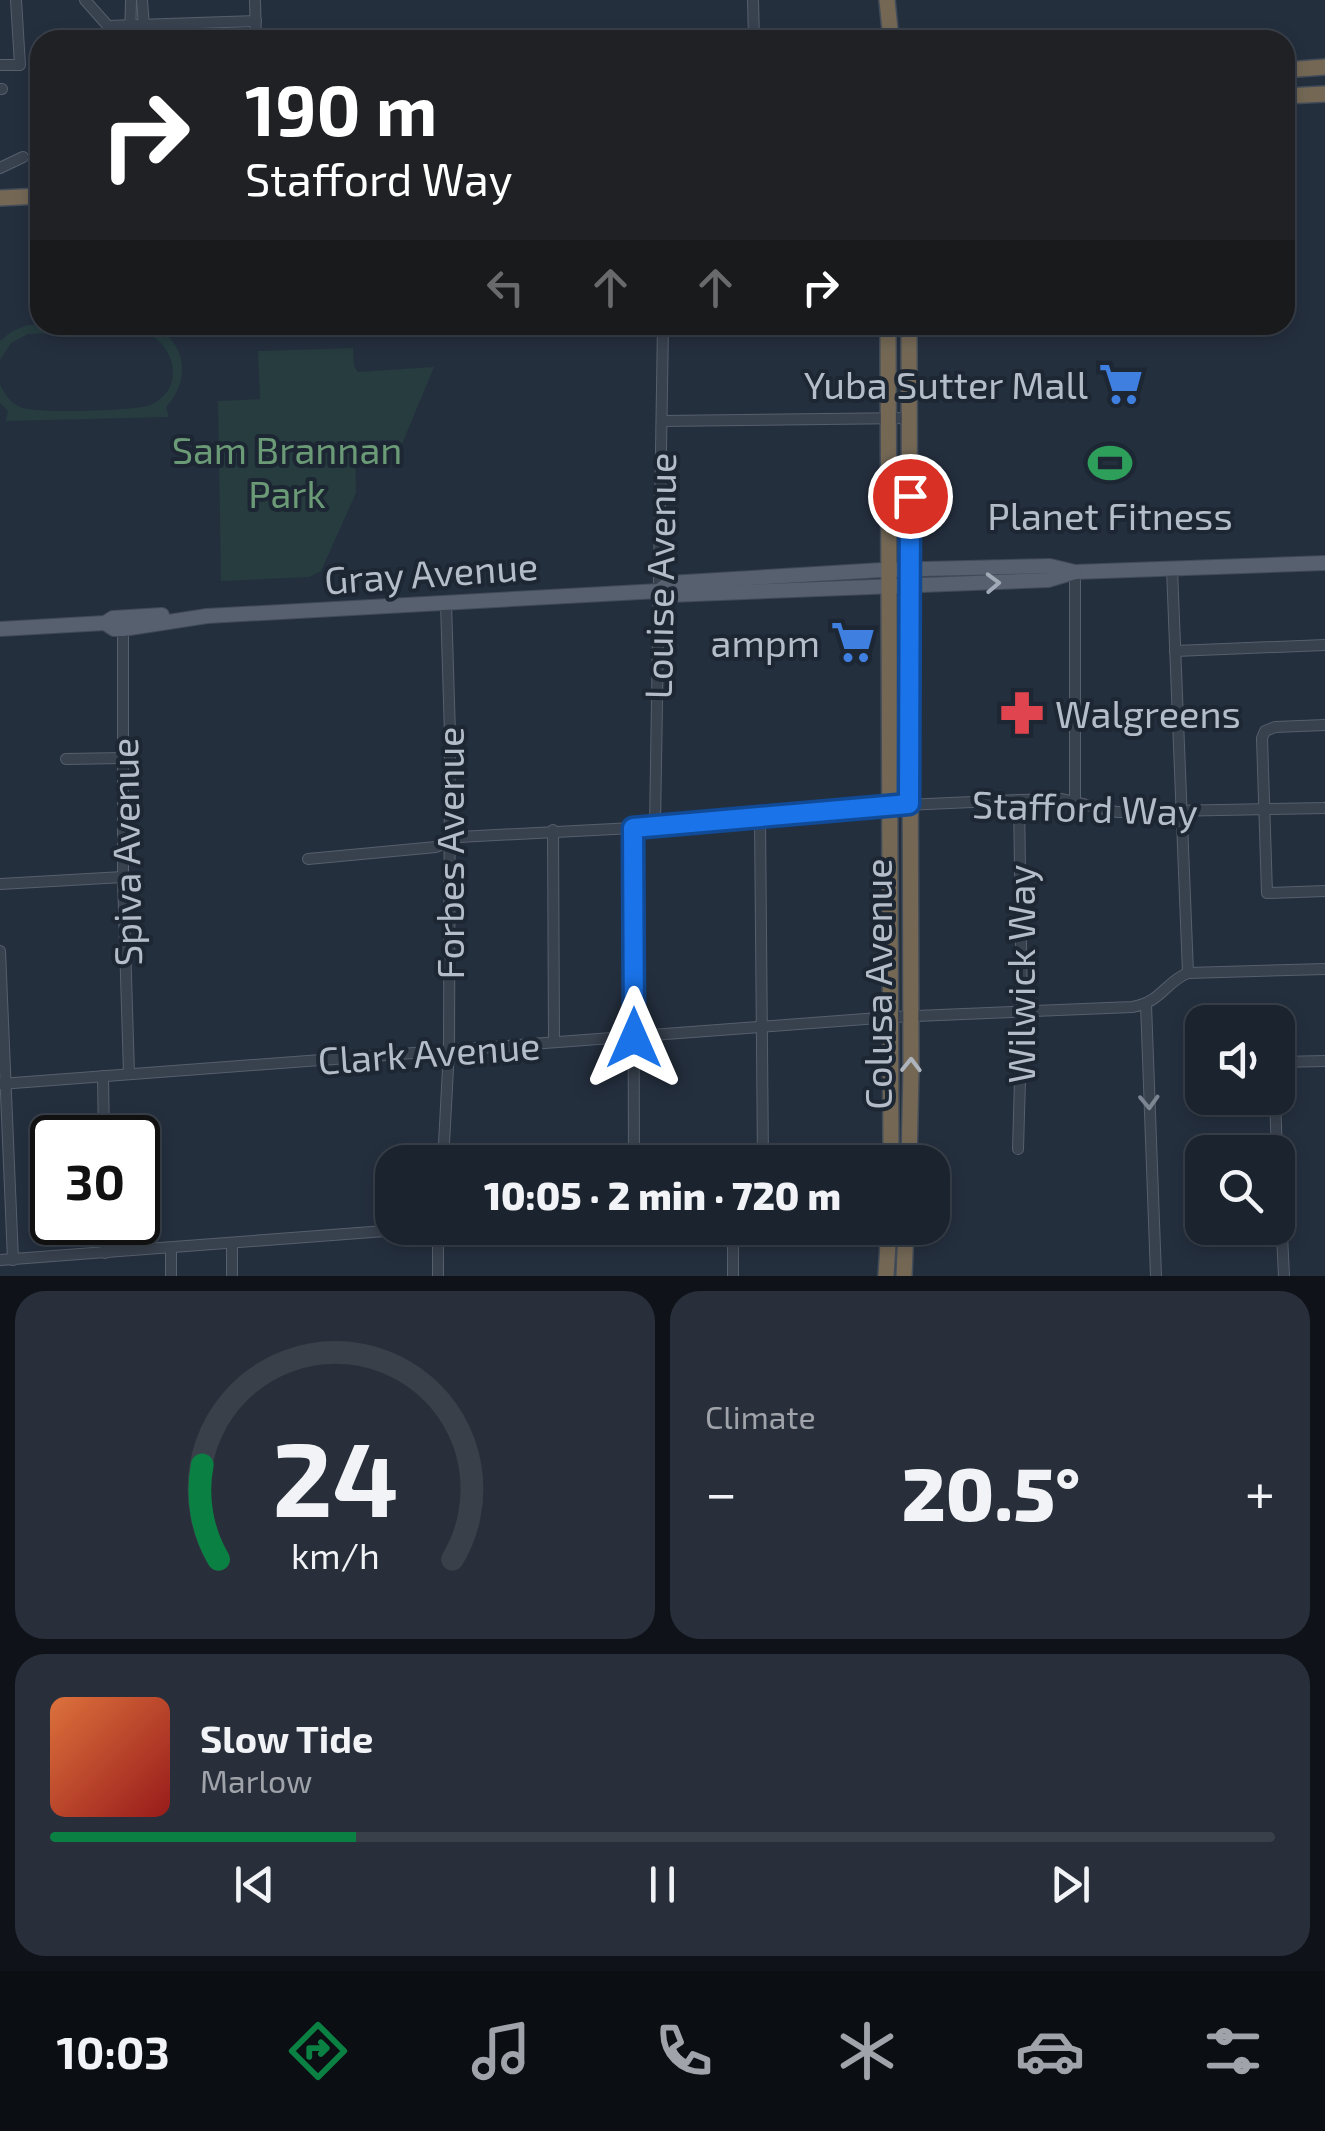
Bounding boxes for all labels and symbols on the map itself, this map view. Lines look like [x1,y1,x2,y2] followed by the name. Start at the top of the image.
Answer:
[1097,360,1145,408] supermarket icon: Yuba Sutter Mall
[804,361,1088,407] place label: Yuba Sutter Mall
[172,426,402,516] park label: Sam Brannan Park
[1086,439,1134,487] sports icon: Planet Fitness
[634,452,684,700] street label: Louise Avenue
[868,454,953,539] pin
[987,492,1233,538] place label: Planet Fitness
[323,542,539,602] street label: Gray Avenue
[986,572,1002,593] one-way arrow
[829,618,877,666] supermarket icon: ampm
[711,619,820,665] place label: ampm
[998,689,1046,737] pharmacy icon: Walgreens
[1055,690,1241,736] place label: Walgreens
[426,727,472,979] street label: Forbes Avenue
[100,737,150,967] street label: Spiva Avenue
[971,780,1199,834] street label: Stafford Way
[854,858,900,1110] street label: Colusa Avenue
[997,865,1043,1084] street label: Wilwick Way
[582,986,686,1090] position arrow
[316,1021,542,1083] street label: Clark Avenue
[900,1057,922,1072] one-way arrow
[1139,1094,1160,1110] one-way arrow
[30,1115,160,1245] speed limit sign: 30

